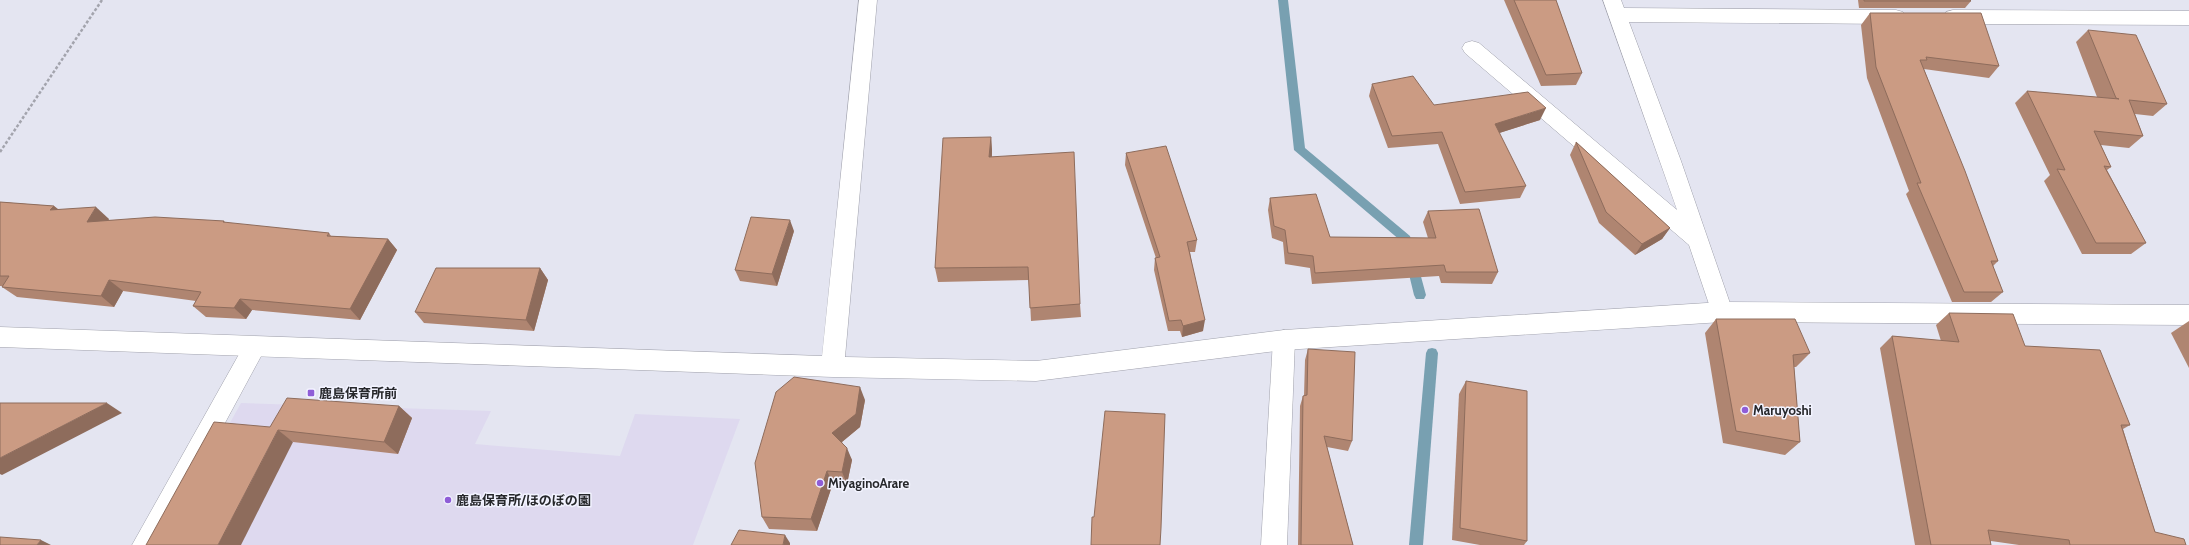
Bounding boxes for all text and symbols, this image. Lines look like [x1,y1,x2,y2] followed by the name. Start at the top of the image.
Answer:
[319,385,397,401] place label: 鹿島保育所前
[306,388,316,398] marker: 鹿島保育所前
[1753,402,1812,418] place label: Maruyoshi
[1740,405,1750,415] marker: Maruyoshi
[828,475,909,491] place label: MiyaginoArare
[815,478,825,488] marker: MiyaginoArare
[456,492,591,508] place label: 鹿島保育所/ほのぼの園
[443,495,453,505] marker: 鹿島保育所/ほのぼの園

